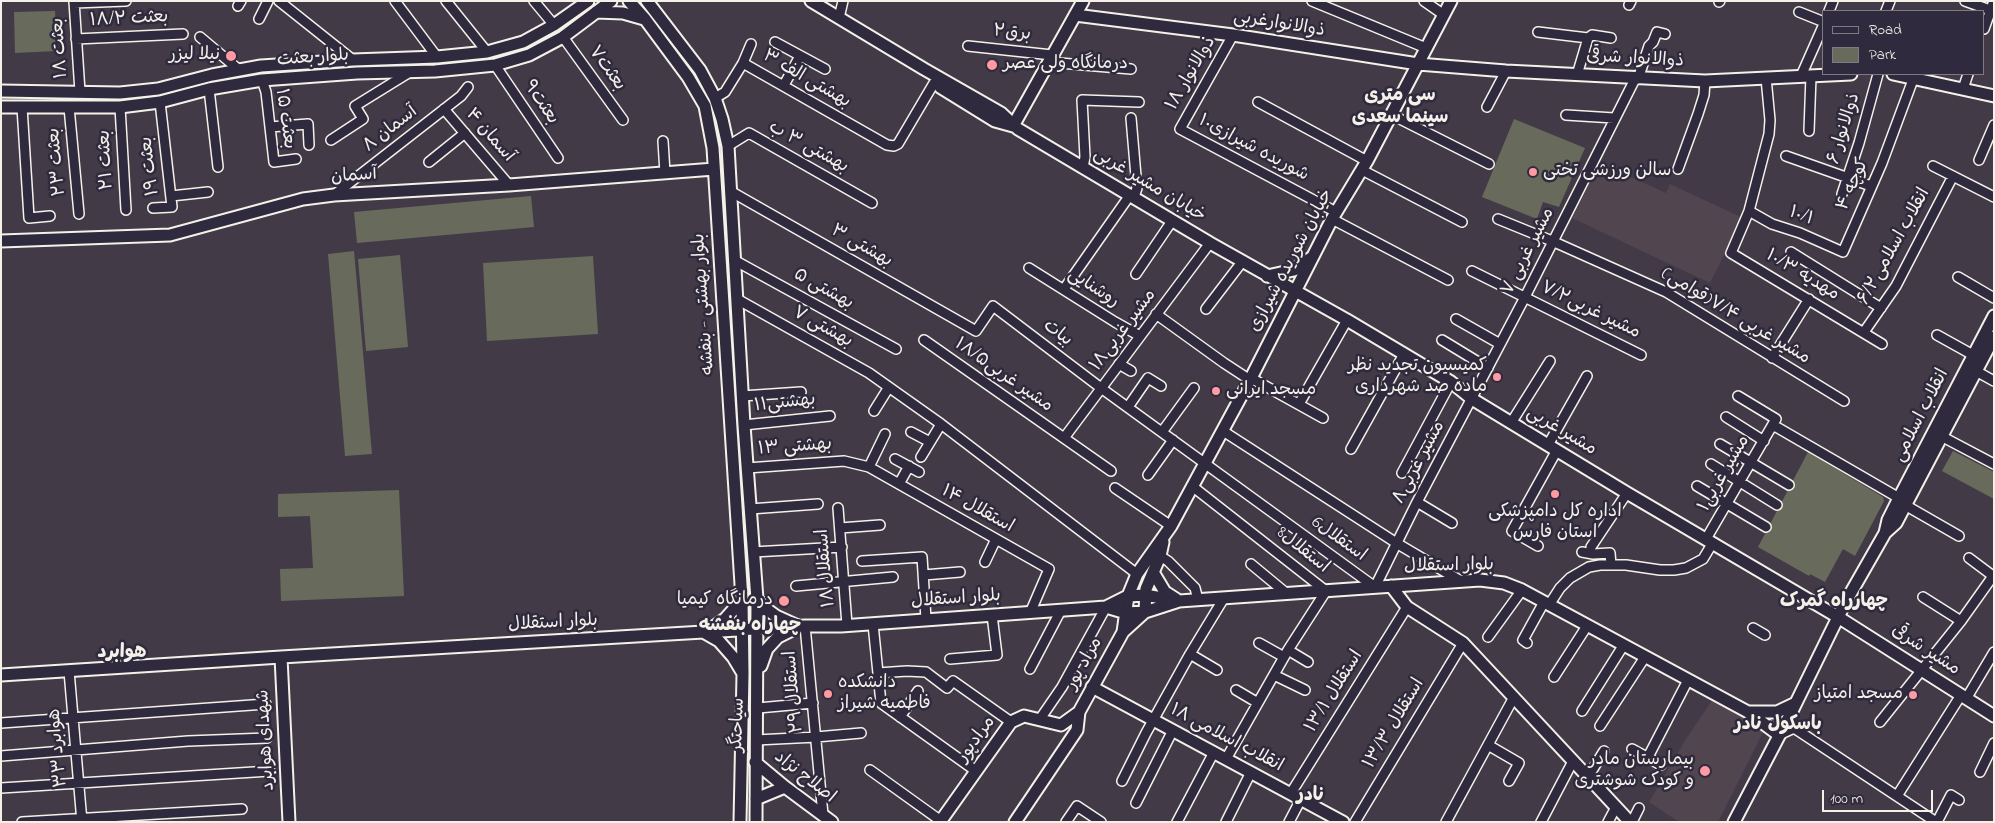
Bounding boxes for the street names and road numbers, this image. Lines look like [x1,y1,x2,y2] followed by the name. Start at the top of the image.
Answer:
[89,7,169,33] street label: ۱۸/۲ بعثت
[1232,7,1326,43] street label: ذوالانوارغربی
[48,17,74,79] street label: بعثت ۱۸
[992,21,1032,47] street label: برق۲
[1162,33,1222,115] street label: ذوالانوار ۱۸
[583,42,629,96] street label: بعثت۷
[276,46,350,72] street label: بلوار بعثت
[758,46,854,114] street label: بهشتی الف ۳
[1586,47,1684,73] street label: ذوالانوار شرقی
[517,77,563,129] street label: بعثت۹
[269,87,299,151] street label: بعثت ۱۵
[1824,91,1866,167] street label: ذوالانوار ۶
[359,102,423,158] street label: ۸ آسمان
[460,105,518,167] street label: ۴ آسمان
[1194,111,1312,187] street label: ۱۰شوریده شیرازی
[764,117,852,179] street label: بهشتی ۳ ب
[44,127,72,197] street label: ۲۳ بعثت
[95,129,119,191] street label: ۲۱ بعثت
[137,135,165,197] street label: بعثت ۱۹
[1089,144,1209,228] street label: خیابان مشیر غربی
[1833,156,1875,214] street label: کوچه ۴
[330,165,378,189] street label: آسمان
[1854,185,1936,309] street label: انقلاب اسلامی۶/۲
[1245,186,1339,336] street label: خیابان شوریده شیرازی
[1786,203,1816,231] street label: ۱۰/۱
[1498,205,1560,299] street label: مشیر غربی ۷
[826,221,896,273] street label: بهشتی ۳
[689,232,721,376] street label: بلوار بهشتی - بنفشه
[1761,246,1843,306] street label: مهدیه ۱۰/۳
[1063,264,1123,314] street label: روشنایی
[1656,264,1814,370] street label: (قوامی)مشیر غربی ۷/۴
[789,265,857,315] street label: بهشتی ۵
[1536,278,1644,344] street label: ۷/۲مشیر غربی
[1086,286,1162,376] street label: مشیر غربی۱۸
[788,303,856,353] street label: بهشتی ۷
[1038,316,1076,352] street label: بیات
[950,334,1056,418] street label: مشیر غربی۱۸/۵
[1889,366,1955,466] street label: انقلاب اسلامی
[753,390,817,418] street label: بهشتی۱۱
[1522,403,1600,461] street label: مشیر غربی
[1389,418,1451,508] street label: مشیر غربی۸
[1694,432,1756,516] street label: مشیر غربی۱
[757,435,833,461] street label: بهشتی ۱۳
[937,481,1017,539] street label: استقلال ۱۴
[1306,513,1370,567] street label: استقلال6
[1271,523,1333,579] street label: استقلال8
[813,528,841,608] street label: استقلال ۱۸
[1404,555,1494,579] street label: بلوار استقلال
[910,586,1002,614] street label: بلوار استقلال
[508,611,598,637] street label: بلوار استقلال
[1886,621,1964,681] street label: مشیر شرقی
[1062,634,1108,694] street label: مراد پور
[1301,647,1369,737] street label: ۱۳/۱ استقلال
[781,650,809,734] street label: ۲۹ استقلال
[1360,675,1430,773] street label: ۱۳/۳ استقلال
[254,689,280,791] street label: شهدای هوابرد
[727,697,751,753] street label: سیاحتگر
[1166,700,1286,778] street label: ۱۸ انقلاب اسلامی
[45,708,73,788] street label: ۳۳ هوابرد
[953,713,1001,767] street label: مرادپور
[769,747,839,809] street label: اصلاح نژاد

